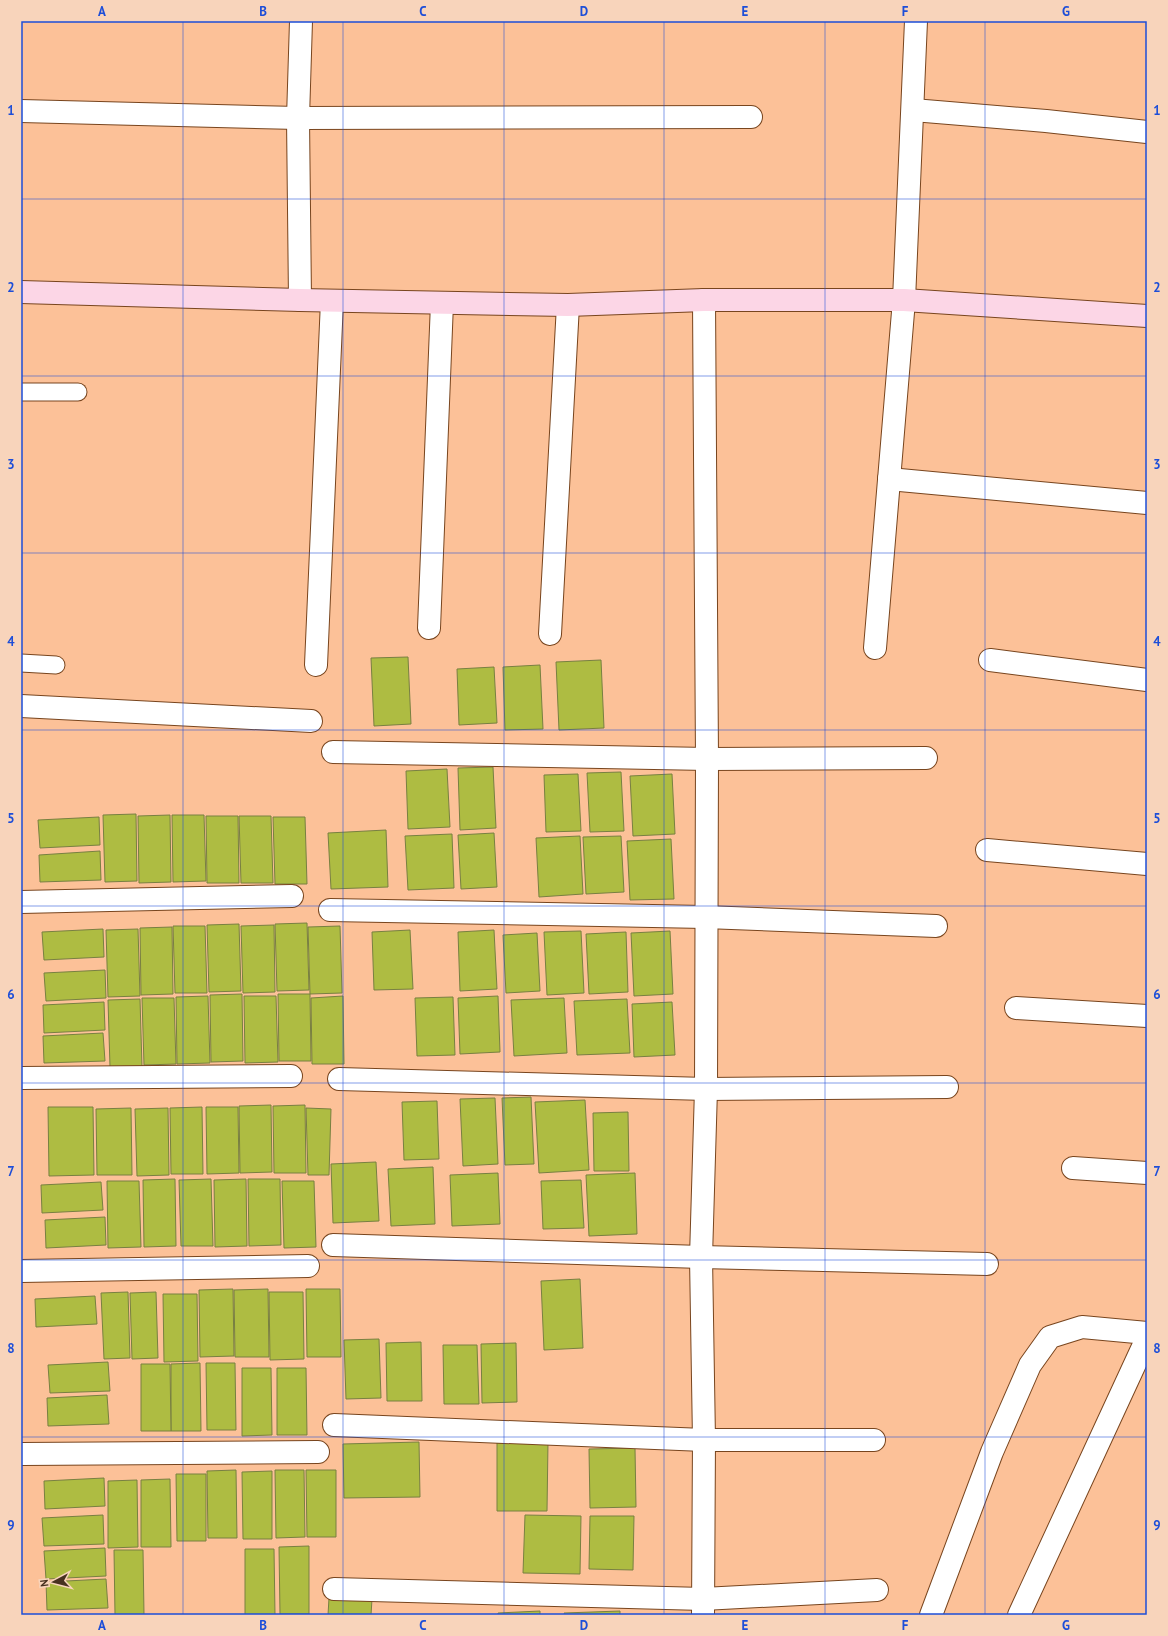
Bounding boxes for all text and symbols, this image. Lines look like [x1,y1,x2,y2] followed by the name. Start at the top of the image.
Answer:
[98,3,106,20] text: A
[259,3,267,20] text: B
[419,3,427,20] text: C
[580,3,588,20] text: D
[742,3,749,20] text: E
[902,3,909,20] text: F
[1062,3,1070,20] text: G
[7,102,15,119] text: 1
[1153,102,1161,119] text: 1
[7,279,15,296] text: 2
[1153,279,1161,296] text: 2
[7,456,15,473] text: 3
[1153,456,1161,473] text: 3
[7,633,15,650] text: 4
[1153,633,1161,650] text: 4
[7,810,15,827] text: 5
[1153,810,1161,827] text: 5
[7,986,15,1003] text: 6
[1153,986,1161,1003] text: 6
[7,1163,15,1180] text: 7
[1153,1163,1161,1180] text: 7
[7,1340,15,1357] text: 8
[1153,1340,1161,1357] text: 8
[7,1517,15,1534] text: 9
[1153,1517,1161,1534] text: 9
[34,1562,74,1602] north arrow
[37,1579,51,1588] text: N
[98,1617,106,1634] text: A
[259,1617,267,1634] text: B
[419,1617,427,1634] text: C
[580,1617,588,1634] text: D
[742,1617,749,1634] text: E
[902,1617,909,1634] text: F
[1062,1617,1070,1634] text: G

